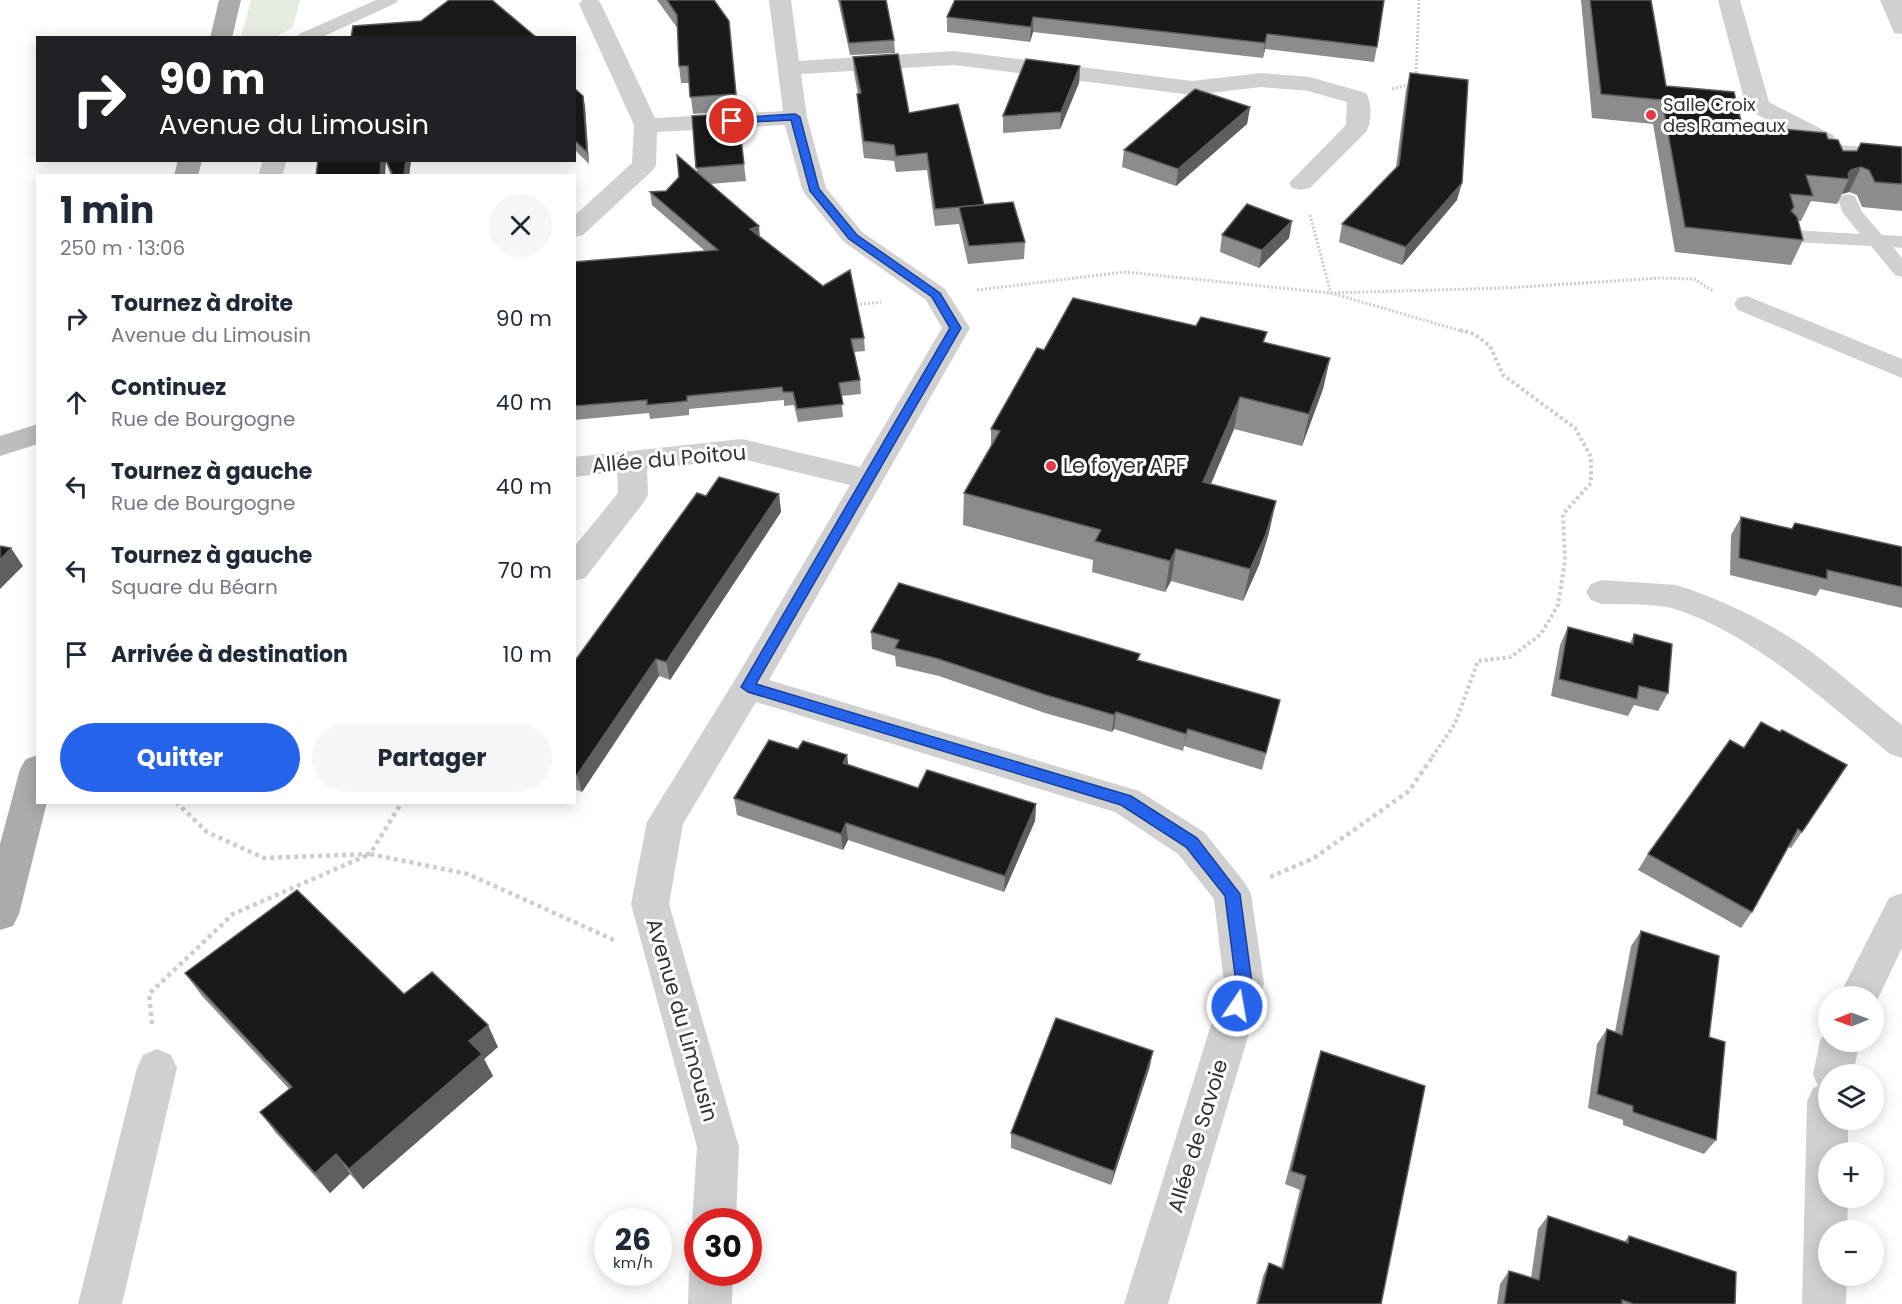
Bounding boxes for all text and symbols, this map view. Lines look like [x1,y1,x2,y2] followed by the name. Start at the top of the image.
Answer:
[159,50,266,109] text: 90 m
[60,60,138,138] icon: right
[1663,92,1786,138] place label: Salle Croix des Rameaux
[706,95,757,146] pin
[715,104,748,137] icon: arrive
[159,106,429,143] text: Avenue du Limousin
[1644,108,1658,122] marker: Salle Croix des Rameaux
[60,185,154,236] text: 1 min
[489,194,552,257] button: close
[60,234,185,262] text: 250 m · 13:06
[111,288,293,319] text: Tournez à droite
[60,302,93,335] icon: right
[496,303,552,334] text: 90 m
[111,321,311,349] text: Avenue du Limousin
[111,372,226,403] text: Continuez
[60,386,93,419] icon: ahead
[496,387,552,418] text: 40 m
[111,405,295,433] text: Rue de Bourgogne
[591,437,747,480] street label: Allée du Poitou
[1063,451,1186,480] place label: Le foyer APF
[111,456,312,487] text: Tournez à gauche
[1044,459,1058,473] marker: Le foyer APF
[60,470,93,503] icon: left
[496,471,552,502] text: 40 m
[111,489,295,517] text: Rue de Bourgogne
[111,540,312,571] text: Tournez à gauche
[60,554,93,587] icon: left
[498,555,552,586] text: 70 m
[111,573,278,601] text: Square du Béarn
[60,638,93,671] icon: arrive
[111,639,348,670] text: Arrivée à destination
[503,639,552,670] text: 10 m
[60,723,300,792] button: Quitter
[312,723,552,792] button: Partager
[640,915,725,1125] street label: Avenue du Limousin
[1205,974,1269,1038] position arrow
[1818,986,1884,1052] north arrow
[1818,986,1884,1286] map controls
[1160,1056,1235,1216] street label: Allée de Savoie
[1818,1064,1884,1130] button: layers
[1818,1142,1884,1208] button: +
[684,1208,762,1286] speed limit sign: 30
[615,1218,651,1261] text: 26
[1818,1220,1884,1286] button: −
[613,1252,653,1273] text: km/h

